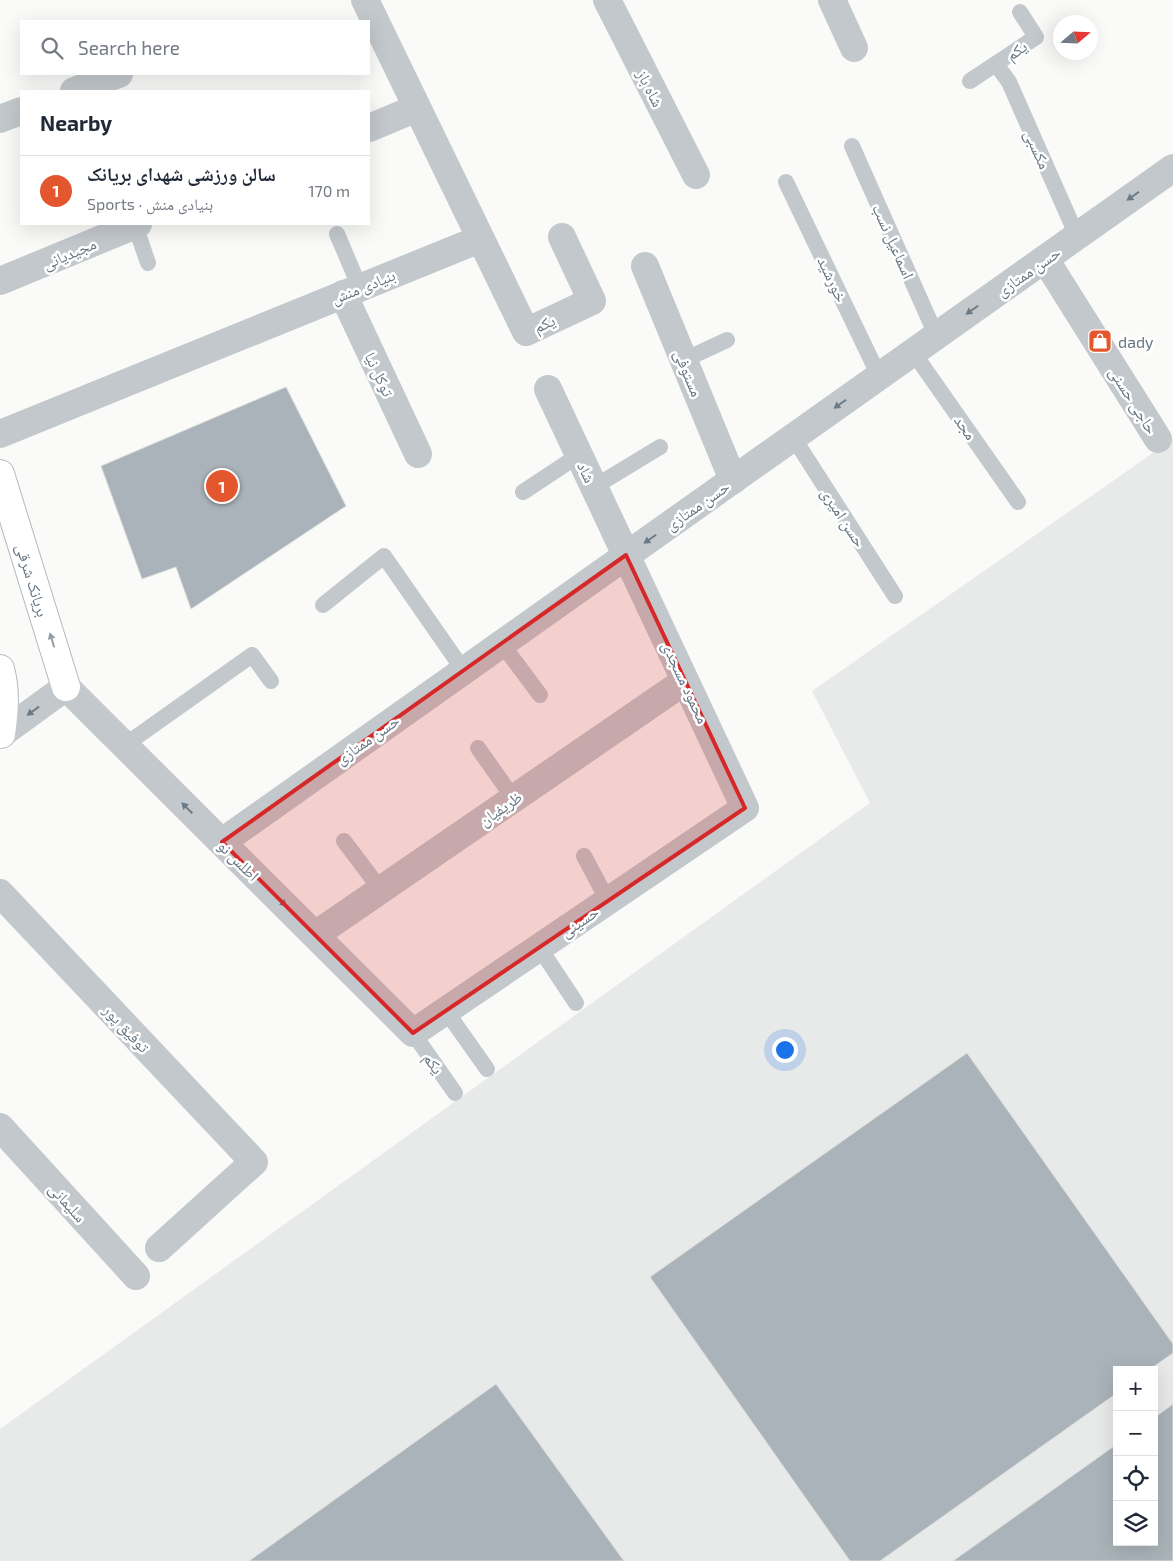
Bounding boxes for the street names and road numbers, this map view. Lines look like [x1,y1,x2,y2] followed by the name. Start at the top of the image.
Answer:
[1002,36,1031,66] street label: یکم
[632,65,668,110] street label: شاه باز
[1019,126,1055,172] street label: مکسبی
[867,201,919,282] street label: اسماعیل نسب
[39,233,99,275] street label: مجیدیانی
[992,242,1065,301] street label: حسن ممتازی
[813,253,852,305] street label: خورشید
[328,265,398,309] street label: بنیادی منش
[530,310,559,338] street label: یکم
[669,347,707,400] street label: مستوفی
[360,349,399,400] street label: توکل نیا
[1104,363,1162,438] street label: حاجی حسنی
[951,411,981,443] street label: مجد
[574,458,600,486] street label: شاد
[661,476,734,535] street label: حسن ممتازی
[816,484,870,551] street label: حسن امیری
[11,541,53,619] street label: بریانک شرقی
[657,638,713,727] street label: محمود مسجدی
[331,710,404,769] street label: حسن ممتازی
[475,786,526,831] street label: ظریفیان
[213,836,263,886] street label: اطلس نو
[556,901,603,942] street label: حسینی
[98,999,154,1057] street label: توفیق پور
[418,1049,448,1078] street label: یکم
[44,1178,91,1227] street label: سلیمانی

